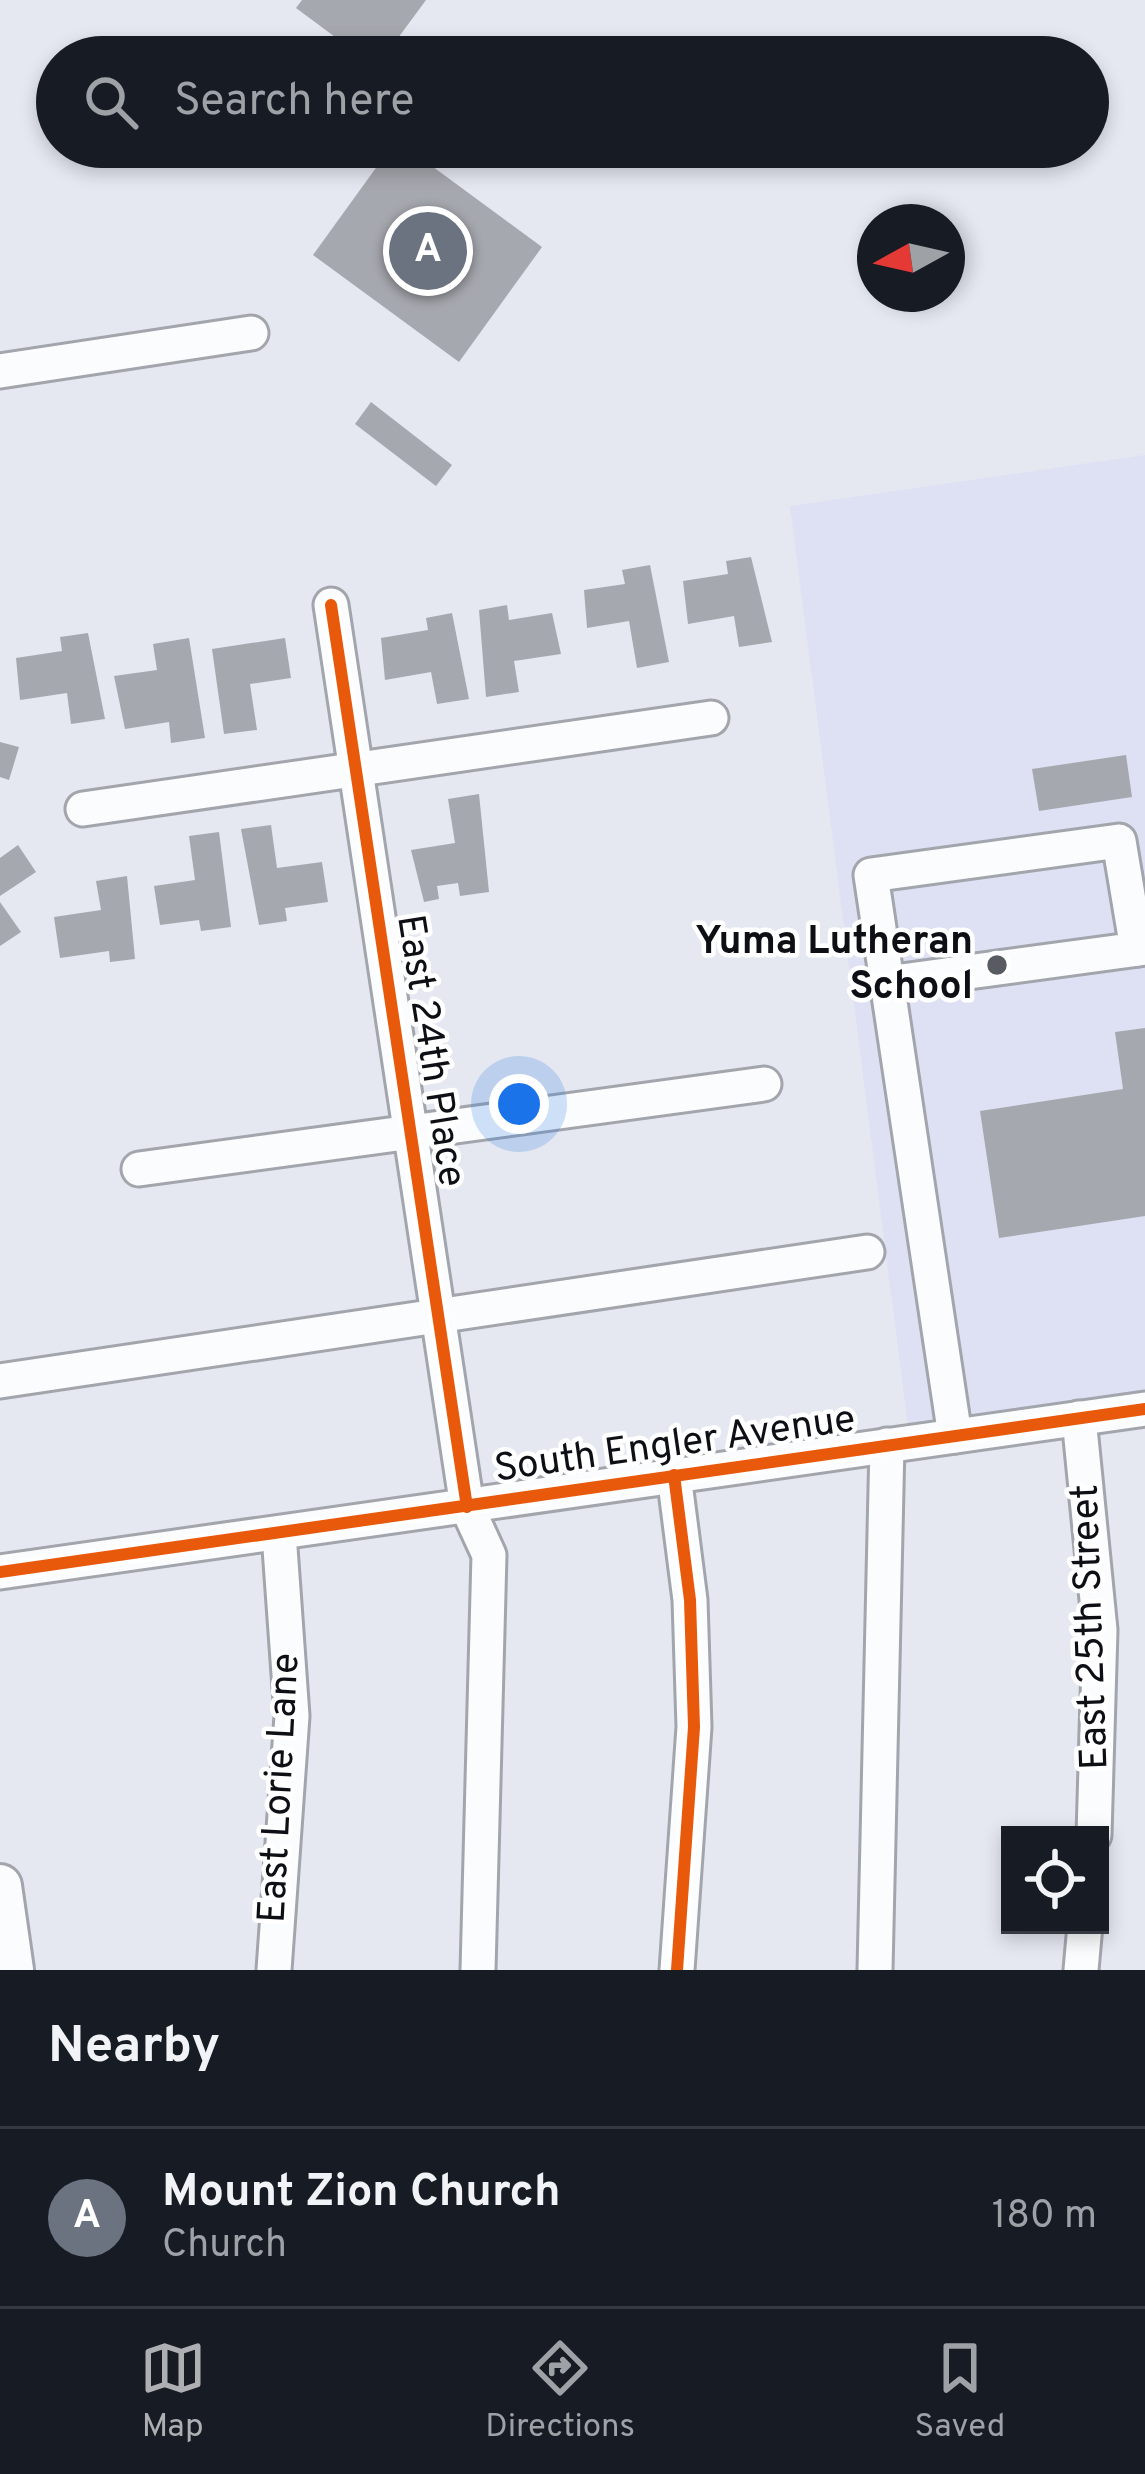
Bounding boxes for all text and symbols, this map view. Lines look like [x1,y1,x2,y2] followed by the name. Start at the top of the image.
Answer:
[36,36,1109,168] search box
[78,69,144,135] icon: search
[174,74,414,131] text: Search here
[857,204,965,312] north arrow
[389,206,467,296] pin: A
[383,911,475,1191] street label: East 24th Place
[695,919,973,1013] place label: Yuma Lutheran School
[984,952,1010,978] marker: Yuma Lutheran School
[489,1074,549,1134] your location
[491,1396,859,1496] street label: South Engler Avenue
[1063,1483,1121,1771] street label: East 25th Street
[249,1652,313,1924] street label: East Lorie Lane
[1001,1826,1109,1934] map controls
[1001,1826,1109,1934] button: locate
[48,2016,220,2081] text: Nearby
[162,2165,561,2222] text: Mount Zion Church
[73,2193,101,2242] text: A
[992,2193,1097,2242] text: 180 m
[162,2222,287,2271] text: Church
[140,2335,206,2449] tab: Map
[485,2335,635,2449] tab: Directions
[915,2335,1005,2449] tab: Saved

